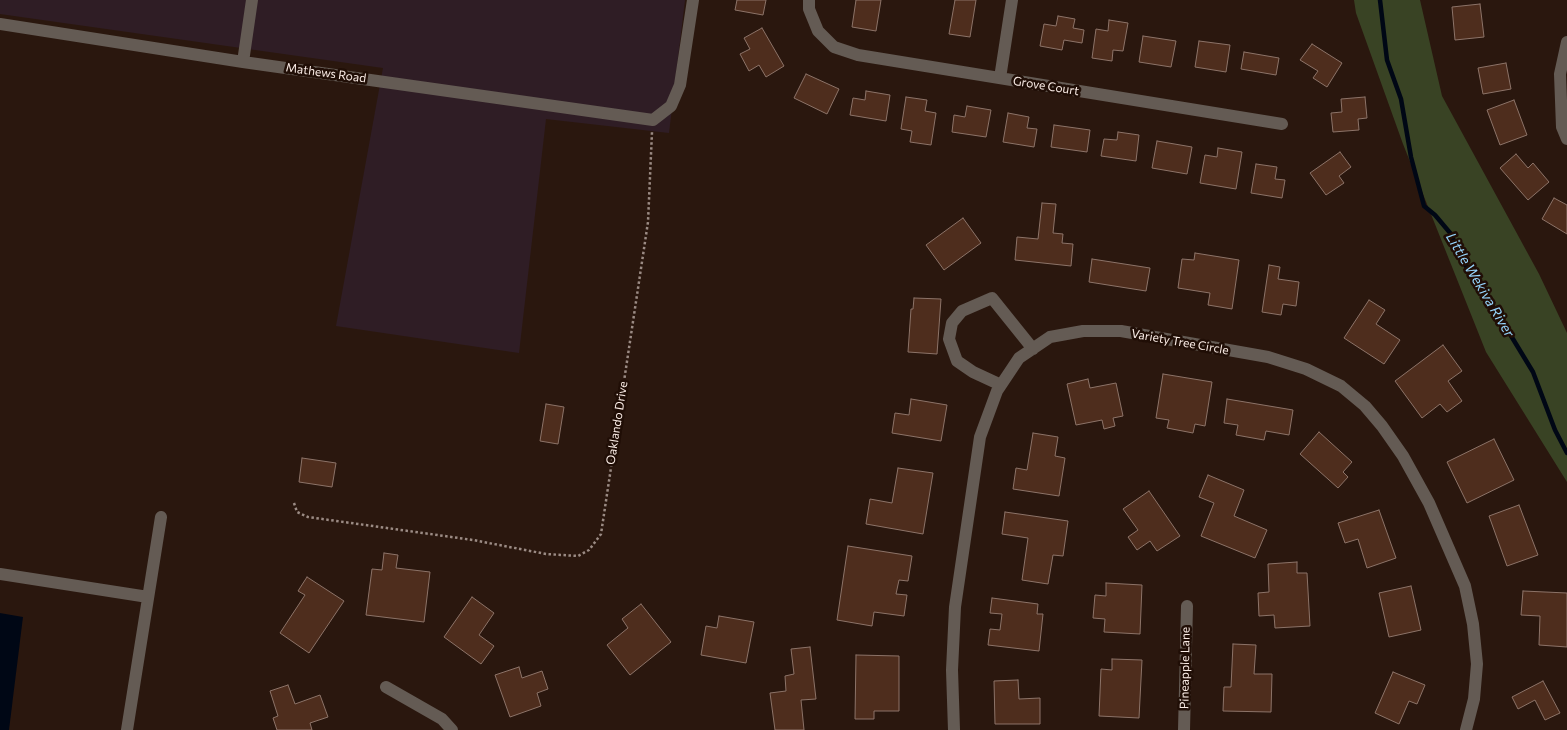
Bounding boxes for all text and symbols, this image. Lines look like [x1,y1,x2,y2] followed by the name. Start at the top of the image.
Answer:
[285,60,367,86] street label: Mathews Road
[1012,74,1080,98] street label: Grove Court
[1442,230,1518,340] water label: Little Wekiva River
[1130,326,1230,358] street label: Variety Tree Circle
[603,380,631,466] street label: Oaklando Drive
[1177,627,1193,709] street label: Pineapple Lane

